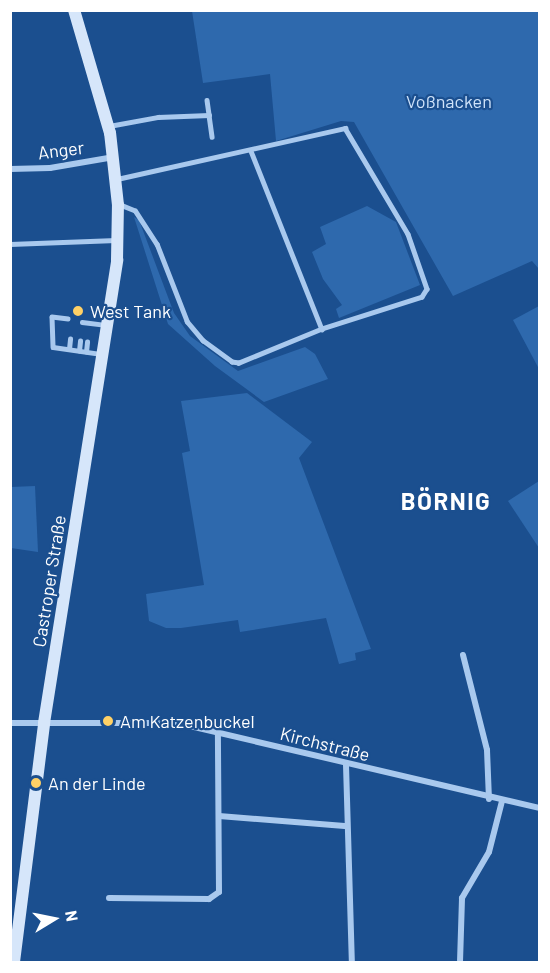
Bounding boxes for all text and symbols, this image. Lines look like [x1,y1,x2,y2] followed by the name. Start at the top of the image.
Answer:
[406,90,492,112] park label: Voßnacken
[37,136,85,164] street label: Anger
[90,300,171,322] place label: West Tank
[71,304,85,318] marker: West Tank
[401,487,491,515] district label: BÖRNIG
[28,513,70,649] street label: Castroper Straße
[120,710,255,732] place label: Am Katzenbuckel
[101,714,115,728] marker: Am Katzenbuckel
[278,722,372,766] street label: Kirchstraße
[48,772,146,794] place label: An der Linde
[29,776,43,790] marker: An der Linde
[24,889,84,949] north arrow
[62,909,82,923] text: N

